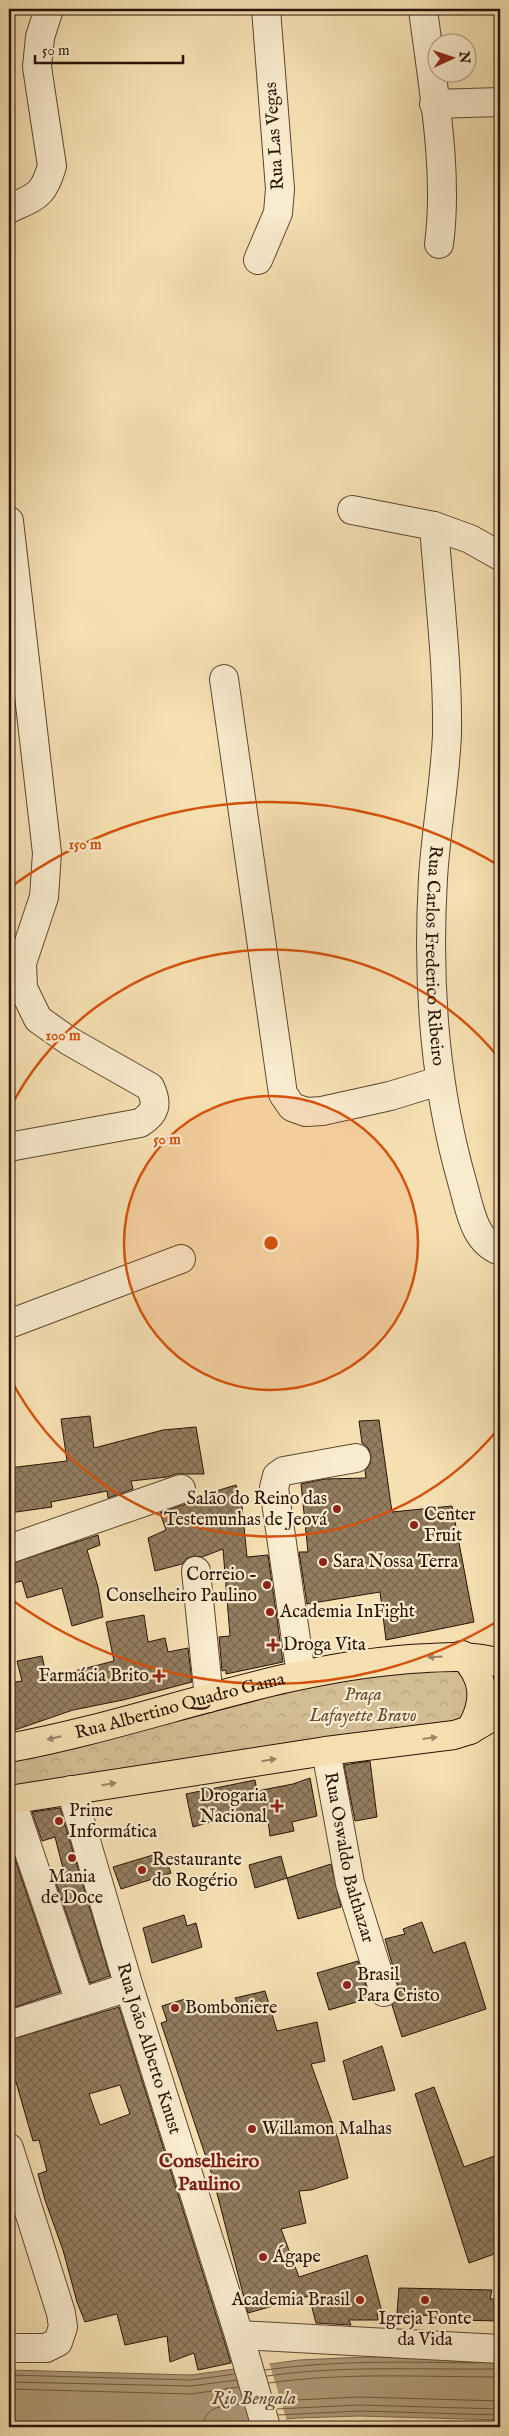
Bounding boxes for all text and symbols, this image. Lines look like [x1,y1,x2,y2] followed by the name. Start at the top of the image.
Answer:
[35,32,182,64] scale bar
[426,32,476,82] north arrow
[42,41,70,60] text: 50 m
[455,50,473,64] text: N
[260,81,290,191] street label: Rua Las Vegas
[68,835,102,854] text: 150 m
[420,844,450,1068] street label: Rua Carlos Frederico Ribeiro
[45,1026,81,1045] text: 100 m
[153,1130,181,1149] text: 50 m
[262,1234,280,1252] centre of rings
[164,1488,327,1532] place label: Salão do Reino das Testemunhas de Jeová
[331,1503,343,1515] marker: Salão do Reino das Testemunhas de Jeová
[424,1504,476,1548] place label: Center Fruit
[408,1519,420,1531] marker: Center Fruit
[333,1551,458,1574] place label: Sara Nossa Terra
[317,1556,329,1568] marker: Sara Nossa Terra
[106,1564,257,1608] place label: Correio - Conselheiro Paulino
[261,1579,273,1591] marker: Correio - Conselheiro Paulino
[279,1601,415,1624] place label: Academia InFight
[264,1606,276,1618] marker: Academia InFight
[283,1634,366,1657] place label: Droga Vita
[267,1639,279,1651] marker: Droga Vita
[427,1653,443,1661] one-way arrow
[38,1665,149,1688] place label: Farmácia Brito
[73,1668,287,1745] street label: Rua Albertino Quadro Gama
[153,1670,165,1682] marker: Farmácia Brito
[308,1684,417,1728] park label: Praça Lafayette Bravo
[47,1734,62,1742] one-way arrow
[423,1734,439,1742] one-way arrow
[262,1755,278,1763] one-way arrow
[319,1770,380,1946] street label: Rua Oswaldo Balthazar
[101,1780,117,1788] one-way arrow
[199,1785,267,1829] place label: Drogaria Nacional
[69,1800,157,1844] place label: Prime Informática
[271,1800,283,1812] marker: Drogaria Nacional
[53,1815,65,1827] marker: Prime Informática
[152,1849,242,1893] place label: Restaurante do Rogério
[66,1852,78,1864] marker: Mania de Doce
[136,1864,148,1876] marker: Restaurante do Rogério
[41,1866,103,1910] place label: Mania de Doce
[111,1960,186,2137] street label: Rua João Alberto Knust
[357,1964,440,2008] place label: Brasil Para Cristo
[341,1979,353,1991] marker: Brasil Para Cristo
[185,1997,277,2020] place label: Bomboniere
[169,2002,181,2014] marker: Bomboniere
[262,2118,392,2141] place label: Willamon Malhas
[246,2123,258,2135] marker: Willamon Malhas
[159,2149,260,2197] district label: Conselheiro Paulino
[272,2244,321,2269] place label: Ágape
[257,2251,269,2263] marker: Ágape
[231,2289,350,2312] place label: Academia Brasil
[354,2294,366,2306] marker: Academia Brasil
[419,2294,431,2306] marker: Igreja Fonte da Vida
[378,2308,472,2352] place label: Igreja Fonte da Vida
[212,2387,296,2411] water label: Rio Bengala

